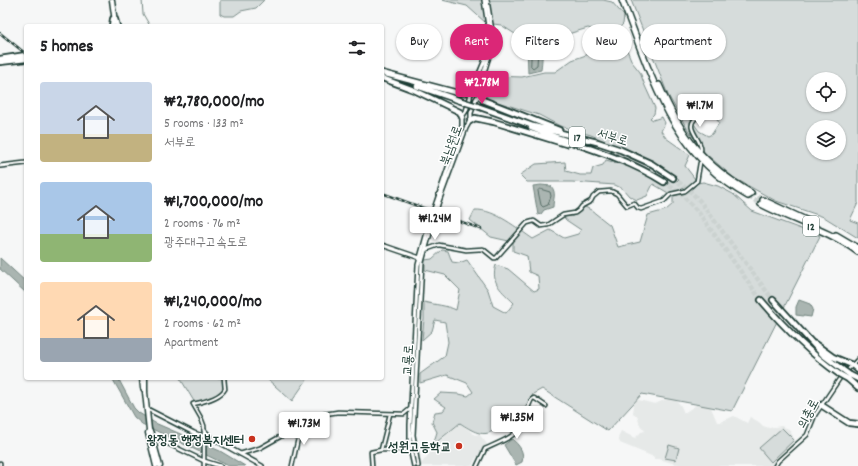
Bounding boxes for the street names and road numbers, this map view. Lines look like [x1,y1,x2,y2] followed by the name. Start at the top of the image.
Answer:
[436,123,468,169] street label: 북남원로
[594,124,630,152] street label: 서부로
[569,127,585,147] road number: 17
[803,216,819,236] road number: 12
[399,344,420,376] street label: 교룡로
[793,396,825,432] street label: 의총로

